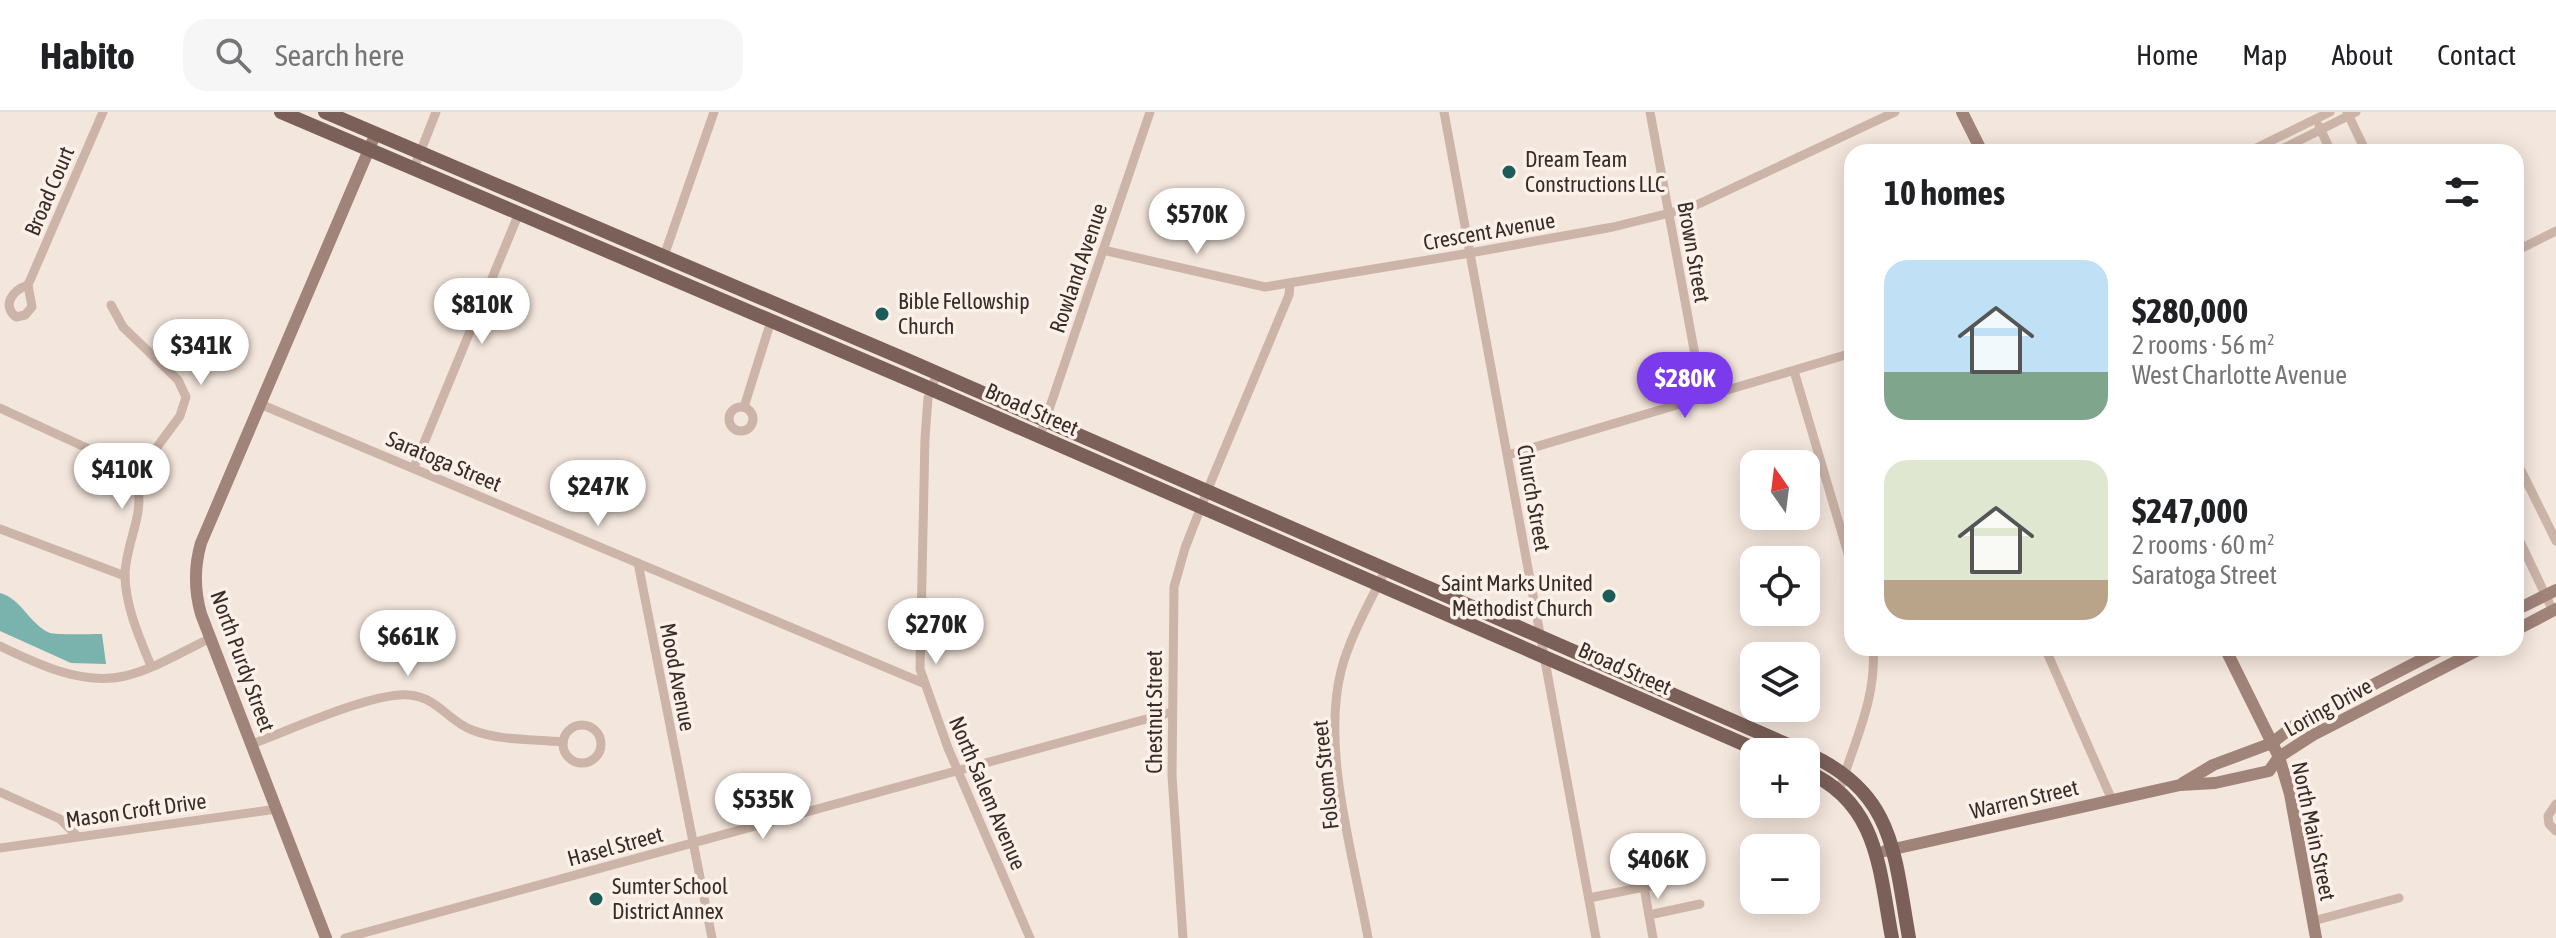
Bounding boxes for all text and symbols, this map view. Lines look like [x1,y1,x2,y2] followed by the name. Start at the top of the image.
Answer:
[183,19,743,91] search box
[211,33,255,77] icon: search
[40,34,135,77] text: Habito
[275,38,404,72] text: Search here
[2136,39,2198,71] text: Home
[2242,39,2287,71] text: Map
[2331,39,2393,71] text: About
[2437,39,2516,71] text: Contact
[19,142,79,240] street label: Broad Court
[1525,146,1665,197] place label: Dream Team Constructions LLC
[1500,163,1518,181] marker: Dream Team Constructions LLC
[2440,170,2484,214] icon: filters
[1884,173,2005,212] text: 10 homes
[1141,188,1253,256] pin: $570K
[1167,199,1227,229] text: $570K
[1672,199,1716,305] street label: Brown Street
[1044,200,1112,336] street label: Rowland Avenue
[1421,207,1557,255] street label: Crescent Avenue
[426,278,538,346] pin: $810K
[898,288,1030,339] place label: Bible Fellowship Church
[452,289,512,319] text: $810K
[2132,291,2248,330] text: $280,000
[1948,292,2044,388] icon: home
[873,305,891,323] marker: Bible Fellowship Church
[145,319,257,387] pin: $341K
[171,330,231,360] text: $341K
[2132,330,2274,360] text: 2 rooms · 56 m²
[1629,352,1741,420] pin: $280K
[2132,360,2347,390] text: West Charlotte Avenue
[1655,363,1715,393] text: $280K
[981,377,1083,441] street label: Broad Street
[382,425,506,497] street label: Saratoga Street
[66,443,178,511] pin: $410K
[1512,443,1556,553] street label: Church Street
[1740,450,1820,530] north arrow
[1740,450,1820,914] map controls
[92,454,152,484] text: $410K
[542,460,654,528] pin: $247K
[568,471,628,501] text: $247K
[2132,491,2248,530] text: $247,000
[1948,492,2044,588] icon: home
[2132,530,2274,560] text: 2 rooms · 60 m²
[1740,546,1820,626] button: locate
[2132,560,2277,590] text: Saratoga Street
[1441,570,1593,621] place label: Saint Marks United Methodist Church
[205,587,281,735] street label: North Purdy Street
[1600,587,1618,605] marker: Saint Marks United Methodist Church
[880,598,992,666] pin: $270K
[906,609,966,639] text: $270K
[352,610,464,678] pin: $661K
[378,621,438,651] text: $661K
[655,621,701,733] street label: Mood Avenue
[1574,636,1676,700] street label: Broad Street
[1740,642,1820,722] button: layers
[1141,650,1167,774] street label: Chestnut Street
[2280,672,2376,742] street label: Loring Drive
[944,712,1032,874] street label: North Salem Avenue
[1306,719,1344,831] street label: Folsom Street
[1740,738,1820,818] button: +
[2287,759,2341,903] street label: North Main Street
[707,773,819,841] pin: $535K
[1967,774,2081,824] street label: Warren Street
[733,784,793,814] text: $535K
[64,787,208,833] street label: Mason Croft Drive
[564,821,666,871] street label: Hasel Street
[1602,833,1714,901] pin: $406K
[1740,834,1820,914] button: −
[1628,844,1688,874] text: $406K
[612,873,728,924] place label: Sumter School District Annex
[587,890,605,908] marker: Sumter School District Annex

